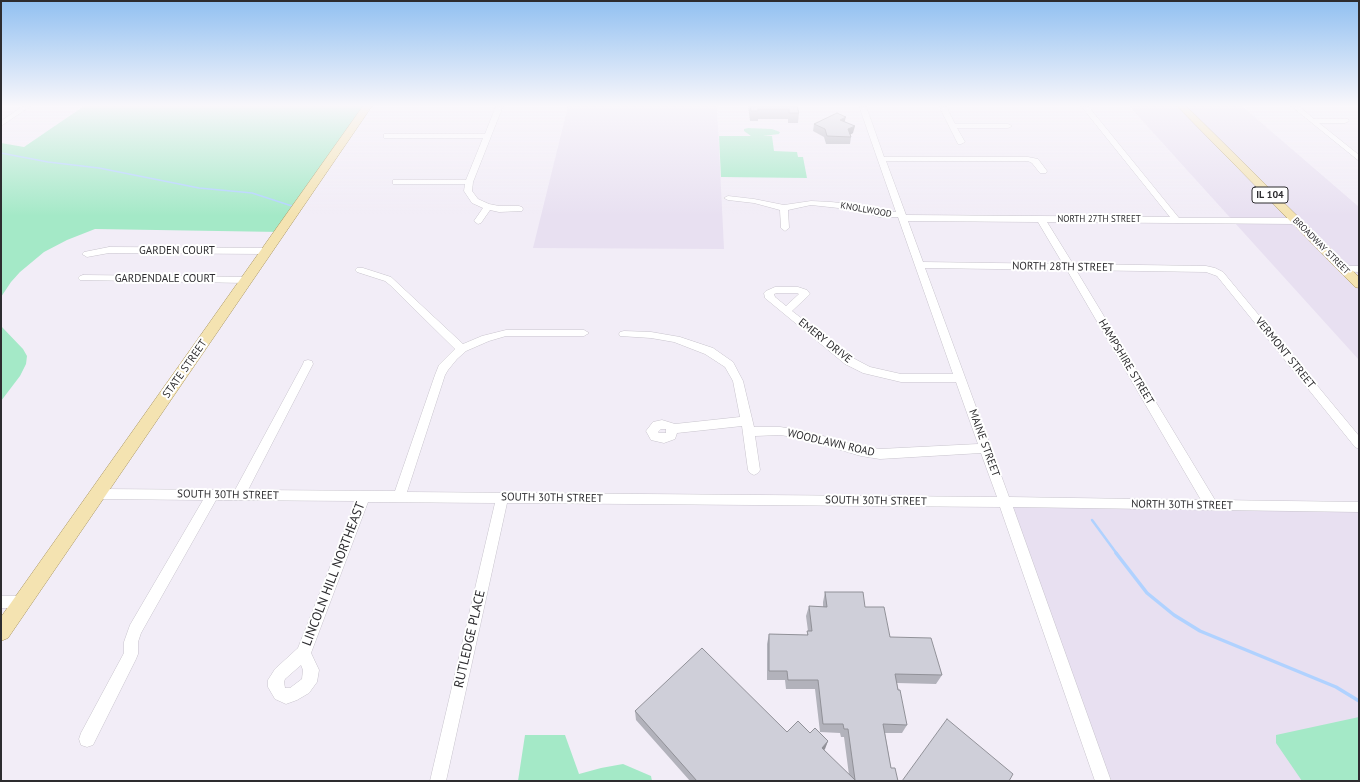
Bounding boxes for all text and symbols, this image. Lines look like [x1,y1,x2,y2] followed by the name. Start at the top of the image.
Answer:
[1252,187,1288,203] road number: IL 104
[840,200,892,220] street label: KNOLLWOOD
[1057,214,1141,224] street label: NORTH 27TH STREET
[1290,215,1352,277] street label: BROADWAY STREET
[139,244,215,258] street label: GARDEN COURT
[1012,260,1114,274] street label: NORTH 28TH STREET
[115,272,215,286] street label: GARDENDALE COURT
[1252,315,1318,391] street label: VERMONT STREET
[796,316,854,366] street label: EMERY DRIVE
[1095,317,1157,407] street label: HAMPSHIRE STREET
[160,337,210,401] street label: STATE STREET
[966,407,1002,479] street label: MAINE STREET
[786,427,876,459] street label: WOODLAWN ROAD
[177,488,279,502] street label: SOUTH 30TH STREET
[501,491,603,505] street label: SOUTH 30TH STREET
[825,494,927,508] street label: SOUTH 30TH STREET
[1131,498,1233,512] street label: NORTH 30TH STREET
[299,500,369,648] street label: LINCOLN HILL NORTHEAST
[451,589,489,689] street label: RUTLEDGE PLACE

